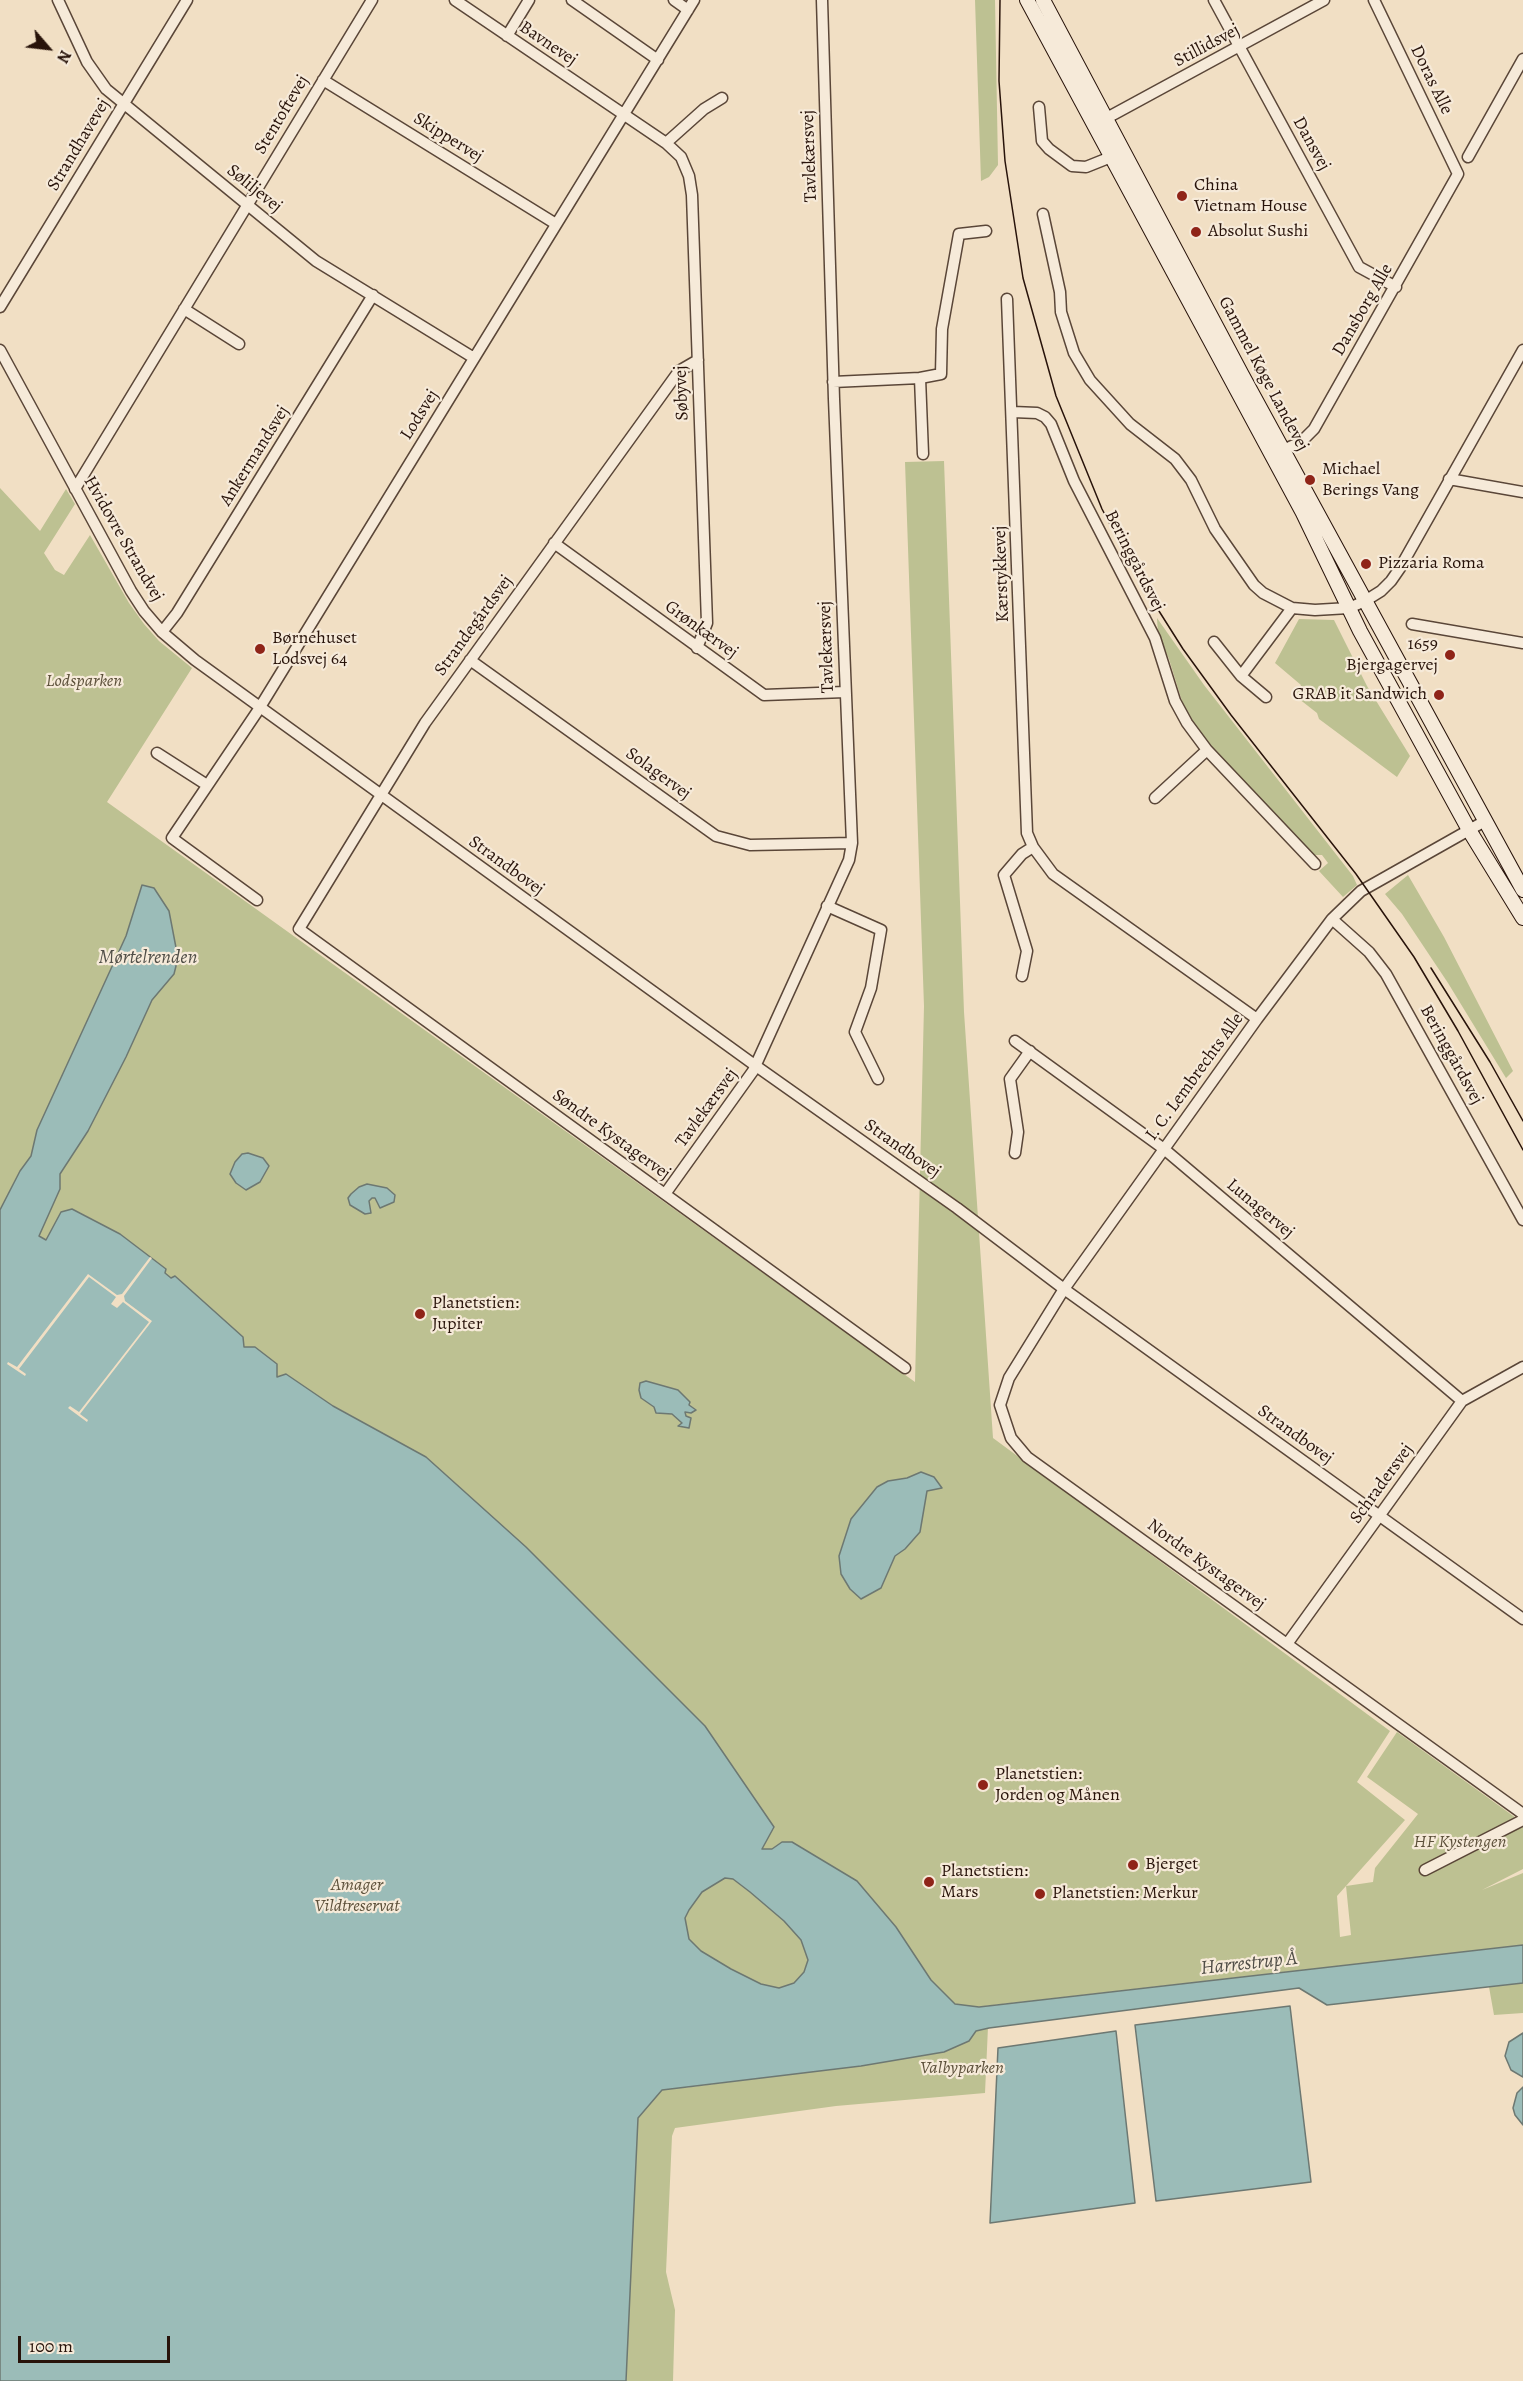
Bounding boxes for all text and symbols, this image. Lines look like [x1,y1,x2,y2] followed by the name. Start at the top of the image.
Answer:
[515,17,581,71] street label: Bavnevej
[18,18,78,78] north arrow
[1170,20,1244,72] street label: Stillidsvej
[1405,42,1457,118] street label: Doras Alle
[51,46,76,67] text: N
[250,72,314,158] street label: Stentoftevej
[43,95,115,195] street label: Strandhavevej
[409,108,487,168] street label: Skippervej
[798,110,822,202] street label: Tavlekærsvej
[1287,113,1335,175] street label: Dansvej
[222,160,286,218] street label: Søliljevej
[1194,175,1307,218] place label: China Vietnam House
[1175,189,1189,203] marker: China Vietnam House
[1208,221,1308,243] place label: Absolut Sushi
[1189,225,1203,239] marker: Absolut Sushi
[1328,260,1398,360] street label: Dansborg Alle
[1213,293,1313,455] street label: Gammel Køge Landevej
[670,365,694,421] street label: Søbyvej
[396,386,444,444] street label: Lodsvej
[216,402,294,510] street label: Ankermandsvej
[1322,459,1419,502] place label: Michael Berings Vang
[78,472,168,606] street label: Hvidovre Strandvej
[1303,473,1317,487] marker: Michael Berings Vang
[1099,507,1169,615] street label: Beringgårdsvej
[990,525,1014,623] street label: Kærstykkevej
[1378,553,1484,575] place label: Pizzaria Roma
[1359,557,1373,571] marker: Pizzaria Roma
[430,571,518,681] street label: Strandegårdsvej
[660,596,742,664] street label: Grønkærvej
[815,601,839,693] street label: Tavlekærsvej
[272,628,357,670] place label: Børnehuset Lodsvej 64
[1346,634,1438,676] place label: 1659 Bjergagervej
[253,642,267,656] marker: Børnehuset Lodsvej 64
[1443,648,1457,662] marker: 1659 Bjergagervej
[46,671,122,693] park label: Lodsparken
[1292,684,1427,706] place label: GRAB it Sandwich
[1432,688,1446,702] marker: GRAB it Sandwich
[621,743,695,805] street label: Solagervej
[464,831,548,901] street label: Strandbovej
[99,946,197,970] water label: Mørtelrenden
[1415,1001,1487,1109] street label: Beringgårdsvej
[1141,1009,1249,1145] street label: I. C. Lembrechts Alle
[671,1064,743,1152] street label: Tavlekærsvej
[548,1085,674,1185] street label: Søndre Kystagervej
[860,1115,944,1183] street label: Strandbovej
[1222,1174,1298,1244] street label: Lunagervej
[432,1293,519,1336] place label: Planetstien: Jupiter
[413,1307,427,1321] marker: Planetstien: Jupiter
[1253,1400,1337,1470] street label: Strandbovej
[1346,1440,1418,1528] street label: Schradersvej
[1143,1515,1269,1615] street label: Nordre Kystagervej
[995,1764,1120,1806] place label: Planetstien: Jorden og Månen
[976,1778,990,1792] marker: Planetstien: Jorden og Månen
[1414,1832,1506,1854] park label: HF Kystengen
[1145,1854,1198,1876] place label: Bjerget
[1126,1858,1140,1872] marker: Bjerget
[941,1861,1028,1904] place label: Planetstien: Mars
[315,1875,399,1918] park label: Amager Vildtreservat
[922,1875,936,1889] marker: Planetstien: Mars
[1052,1883,1198,1905] place label: Planetstien: Merkur
[1033,1887,1047,1901] marker: Planetstien: Merkur
[1199,1947,1299,1981] water label: Harrestrup Å
[920,2058,1004,2080] park label: Valbyparken
[21,2324,172,2362] scale bar
[29,2334,73,2358] text: 100 m

